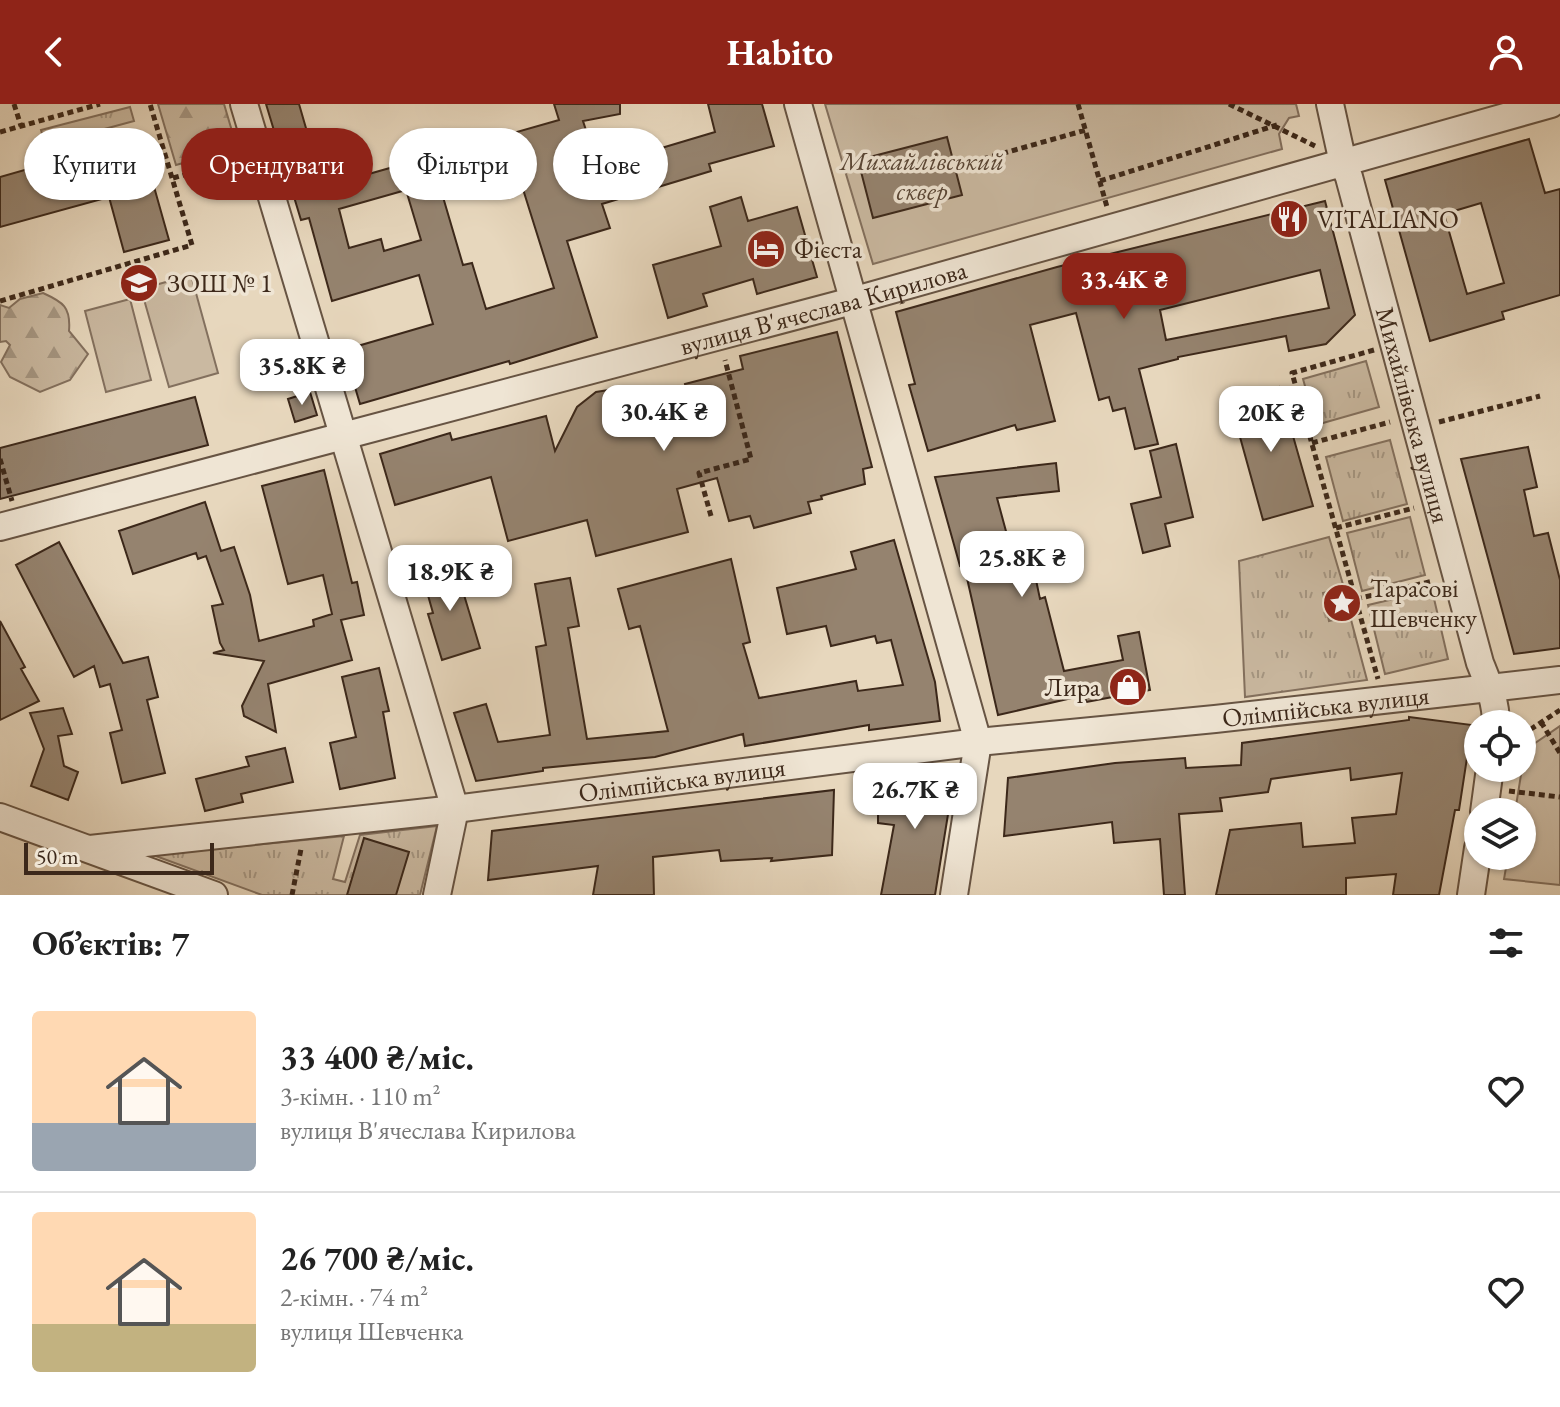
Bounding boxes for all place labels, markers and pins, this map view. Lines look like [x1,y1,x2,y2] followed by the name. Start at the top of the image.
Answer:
[1268,198,1310,240] restaurant icon: VITALIANO
[1317,202,1459,236] place label: VITALIANO
[745,228,787,270] hotel icon: Фієста
[794,232,863,266] place label: Фієста
[1050,253,1198,321] pin: 33.4K ₴
[118,262,160,304] school or university icon: ЗОШ № 1
[167,266,272,300] place label: ЗОШ № 1
[228,339,376,407] pin: 35.8K ₴
[590,385,738,453] pin: 30.4K ₴
[1215,386,1327,454] pin: 20K ₴
[948,531,1096,599] pin: 25.8K ₴
[376,545,524,613] pin: 18.9K ₴
[1370,571,1478,635] place label: Тарасові Шевченку
[1321,582,1363,624] place icon: Тарасові Шевченку
[1107,666,1149,708] shop icon: Лира
[1044,670,1101,704] place label: Лира
[841,763,989,831] pin: 26.7K ₴

